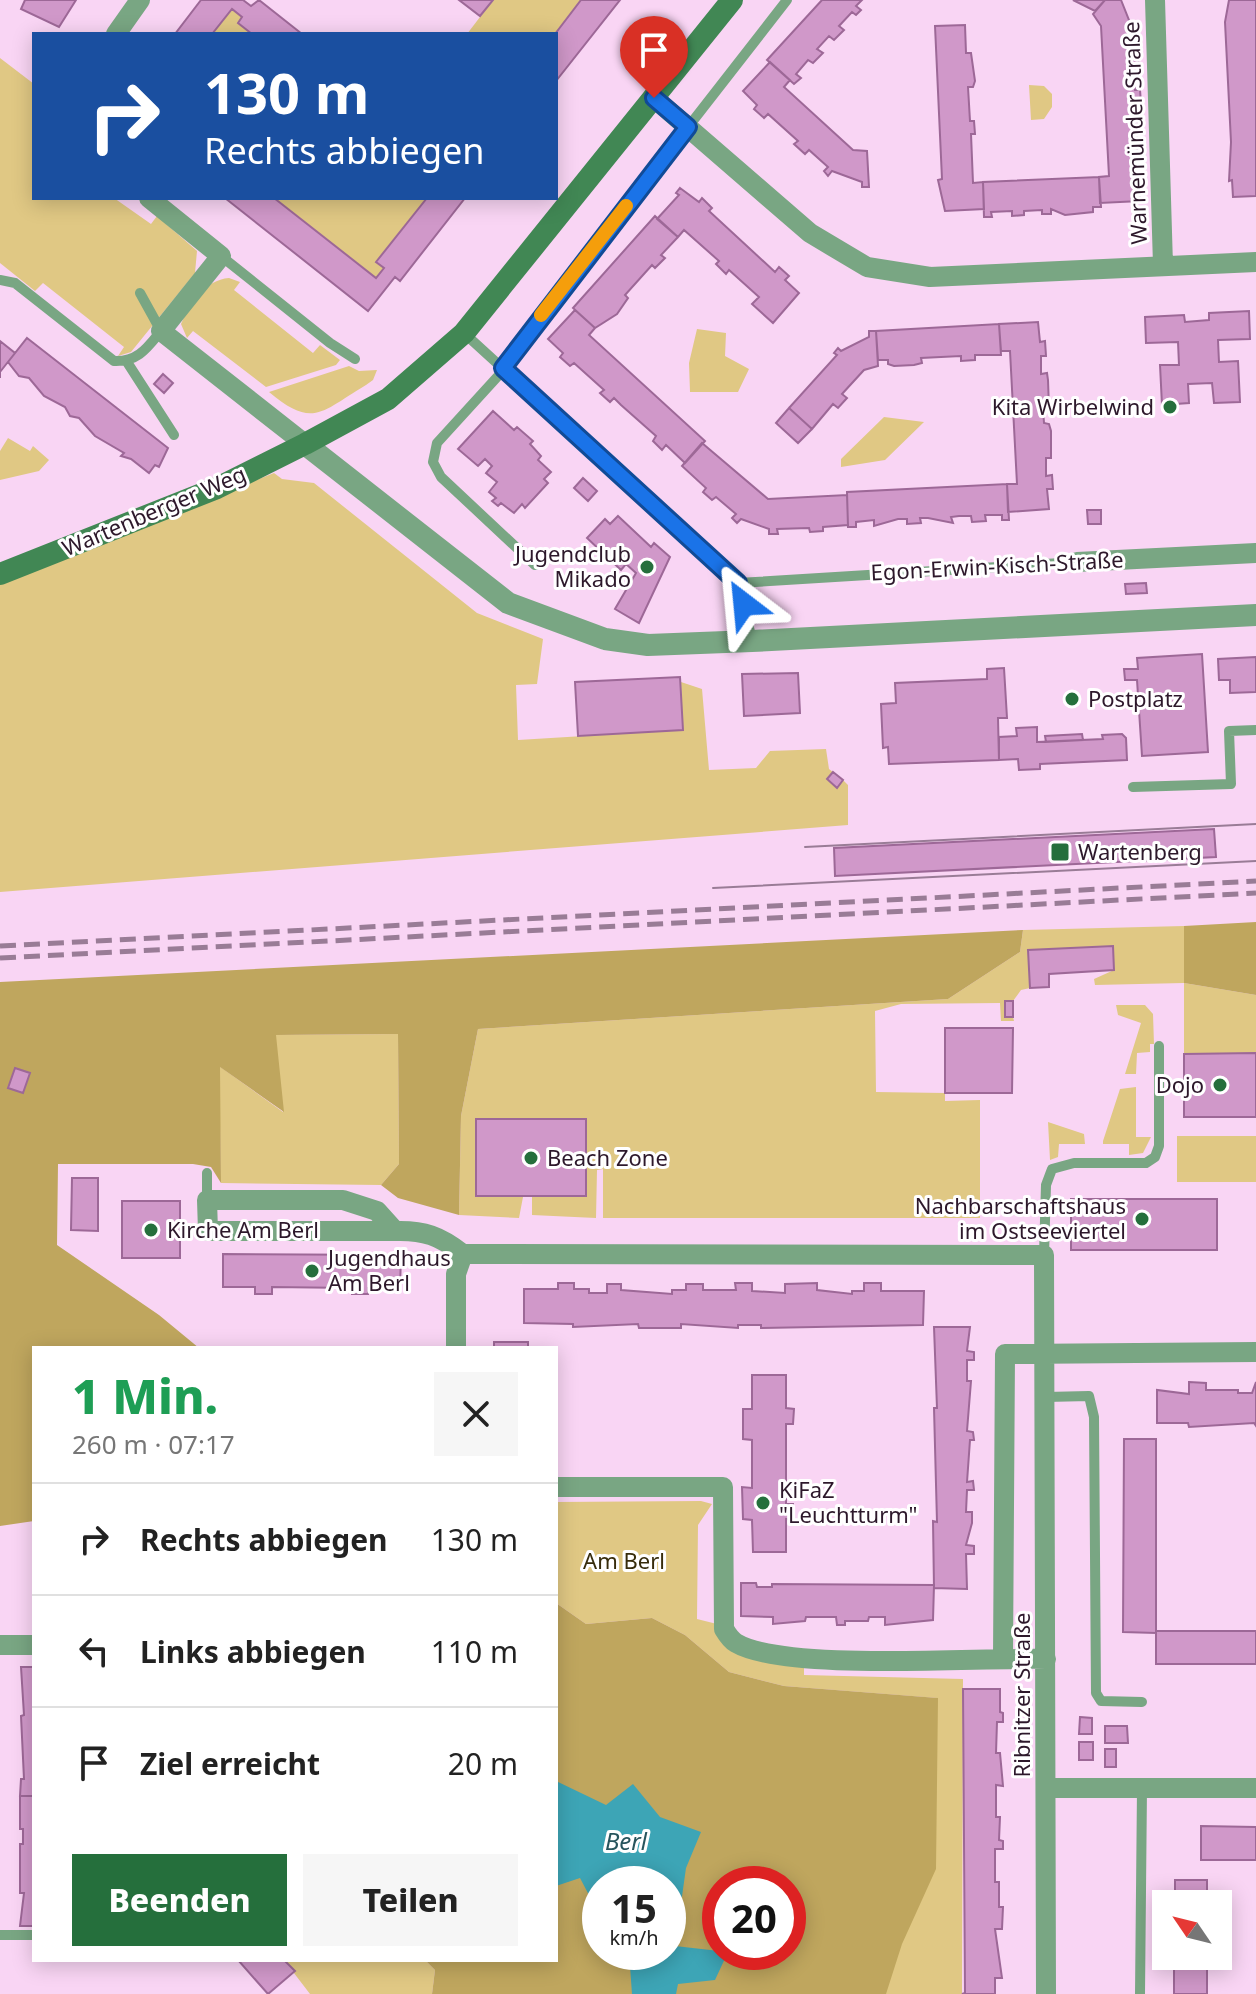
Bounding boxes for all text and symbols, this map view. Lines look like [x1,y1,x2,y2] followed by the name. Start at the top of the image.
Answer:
[620,16,688,98] pin
[1115,21,1153,245] street label: Warnemünder Straße
[632,28,676,72] icon: arrive
[204,54,369,130] text: 130 m
[72,64,176,168] icon: right
[204,126,485,175] text: Rechts abbiegen
[992,391,1154,421] place label: Kita Wirbelwind
[1161,398,1179,416] marker: Kita Wirbelwind
[57,458,250,562] street label: Wartenberger Weg
[513,538,631,593] place label: Jugendclub Mikado
[870,543,1124,587] street label: Egon-Erwin-Kisch-Straße
[638,558,656,576] marker: Jugendclub Mikado
[702,562,786,646] position arrow
[1088,683,1183,713] place label: Postplatz
[1063,690,1081,708] marker: Postplatz
[1078,836,1202,866] place label: Wartenberg
[1049,841,1071,863] marker: Wartenberg
[1156,1069,1204,1099] place label: Dojo
[1211,1076,1229,1094] marker: Dojo
[547,1142,668,1172] place label: Beach Zone
[522,1149,540,1167] marker: Beach Zone
[915,1190,1126,1245] place label: Nachbarschaftshaus im Ostseeviertel
[1133,1210,1151,1228] marker: Nachbarschaftshaus im Ostseeviertel
[167,1214,319,1244] place label: Kirche Am Berl
[142,1221,160,1239] marker: Kirche Am Berl
[326,1242,451,1297] place label: Jugendhaus Am Berl
[303,1262,321,1280] marker: Jugendhaus Am Berl
[72,1363,218,1428] text: 1 Min.
[434,1372,518,1456] button: close
[72,1426,235,1462] text: 260 m · 07:17
[779,1474,918,1529] place label: KiFaZ "Leuchtturm"
[754,1494,772,1512] marker: KiFaZ "Leuchtturm"
[72,1517,116,1561] icon: right
[140,1519,388,1560] text: Rechts abbiegen
[431,1519,518,1560] text: 130 m
[583,1545,665,1575] park label: Am Berl
[1006,1613,1036,1777] street label: Ribnitzer Straße
[72,1629,116,1673] icon: left
[140,1631,366,1672] text: Links abbiegen
[431,1631,518,1672] text: 110 m
[72,1741,116,1785] icon: arrive
[140,1743,320,1784] text: Ziel erreicht
[448,1743,518,1784] text: 20 m
[605,1824,648,1857] water label: Berl
[72,1854,287,1946] button: Beenden
[303,1854,518,1946] button: Teilen
[702,1866,806,1970] speed limit sign: 20
[611,1880,657,1935] text: 15
[1152,1890,1232,1970] north arrow
[1152,1890,1232,1970] map controls
[609,1924,659,1951] text: km/h

